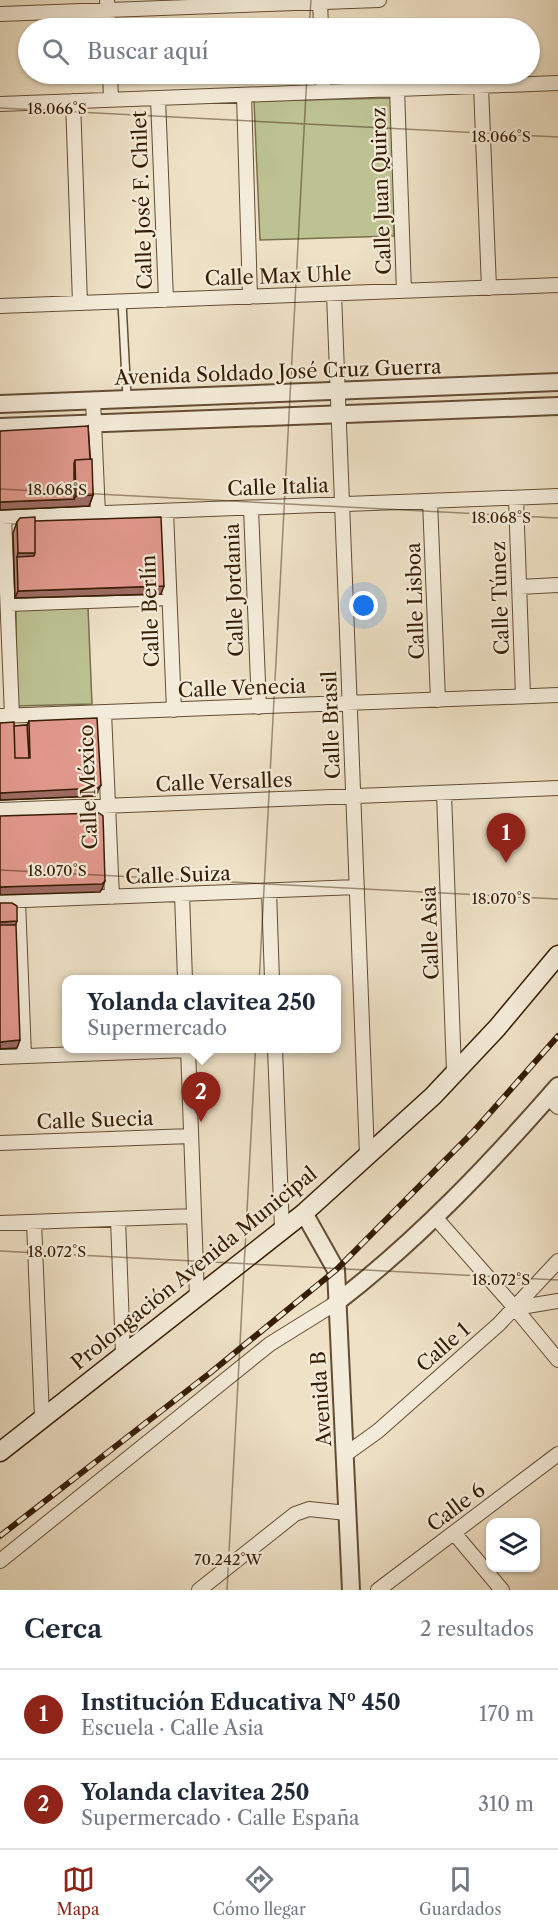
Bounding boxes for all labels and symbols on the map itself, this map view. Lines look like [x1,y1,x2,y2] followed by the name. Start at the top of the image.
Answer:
[27,99,87,118] text: 18.066°S
[366,107,396,275] street label: Calle Juan Quiroz
[127,110,157,290] street label: Calle José F. Chilet
[471,127,531,146] text: 18.066°S
[204,261,352,291] street label: Calle Max Uhle
[113,354,442,390] street label: Avenida Soldado José Cruz Guerra
[227,473,330,501] street label: Calle Italia
[27,480,87,499] text: 18.068°S
[471,508,531,527] text: 18.068°S
[220,522,248,657] street label: Calle Jordania
[486,541,514,655] street label: Calle Túnez
[401,542,429,660] street label: Calle Lisboa
[136,554,164,668] street label: Calle Berlín
[349,591,378,620] your location
[317,671,345,779] street label: Calle Brasil
[177,674,307,702] street label: Calle Venecia
[74,724,102,850] street label: Calle México
[155,768,293,796] street label: Calle Versalles
[486,814,526,863] pin: 1
[27,861,87,880] text: 18.070°S
[125,861,232,889] street label: Calle Suiza
[416,885,444,980] street label: Calle Asia
[471,889,531,908] text: 18.070°S
[182,1072,220,1122] pin: 2
[36,1106,154,1134] street label: Calle Suecia
[66,1161,322,1375] street label: Prolongación Avenida Municipal
[28,1242,86,1261] text: 18.072°S
[472,1270,530,1289] text: 18.072°S
[411,1317,475,1377] street label: Calle 1
[306,1351,336,1448] street label: Avenida B
[422,1478,490,1536] street label: Calle 6
[194,1550,263,1569] text: 70.242°W

